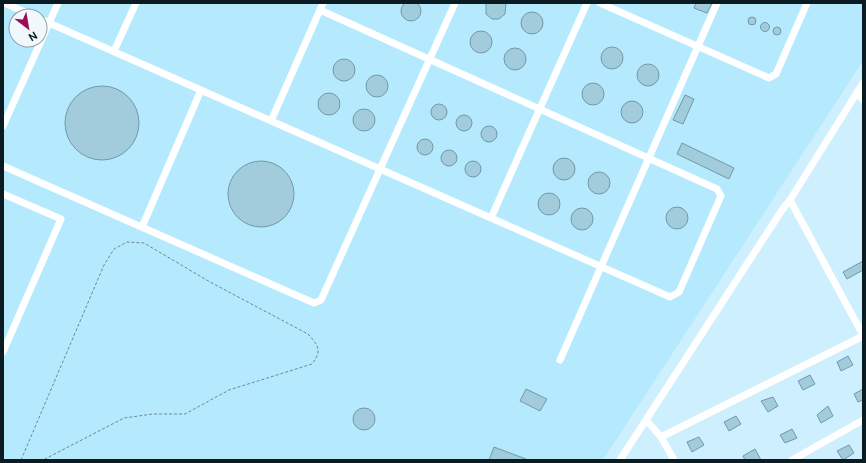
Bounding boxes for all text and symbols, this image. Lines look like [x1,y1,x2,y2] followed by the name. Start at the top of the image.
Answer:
[8,8,48,48] north arrow
[27,29,40,44] text: N

